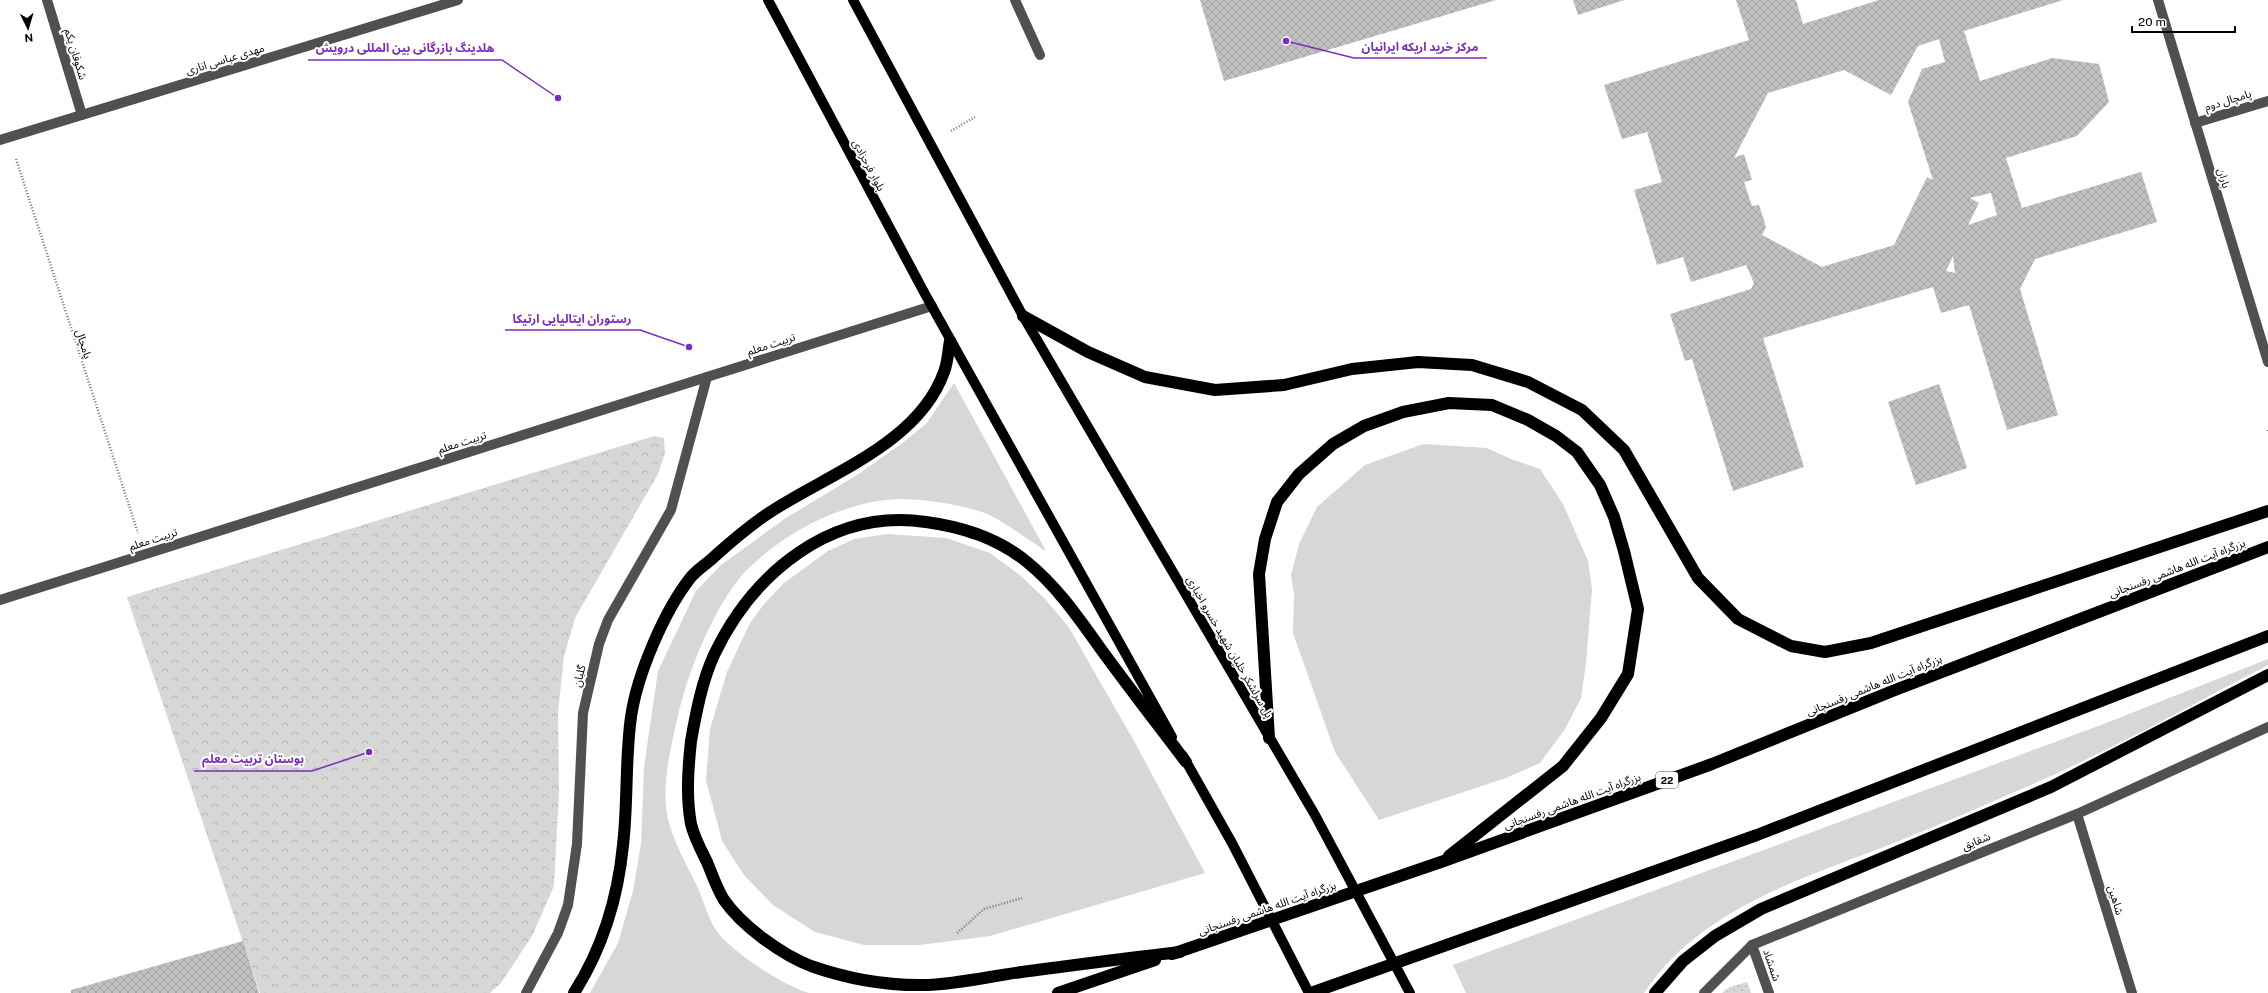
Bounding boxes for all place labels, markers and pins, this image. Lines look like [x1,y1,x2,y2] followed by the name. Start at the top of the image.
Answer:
[1354,34,1487,58] callout: مرکز خرید اریکه ایرانیان
[308,36,502,60] callout: هلدینگ بازرگانی بین المللی درویش
[505,306,640,330] callout: رستوران ایتالیایی ارتیکا
[194,747,312,771] callout: بوستان تربیت معلم

